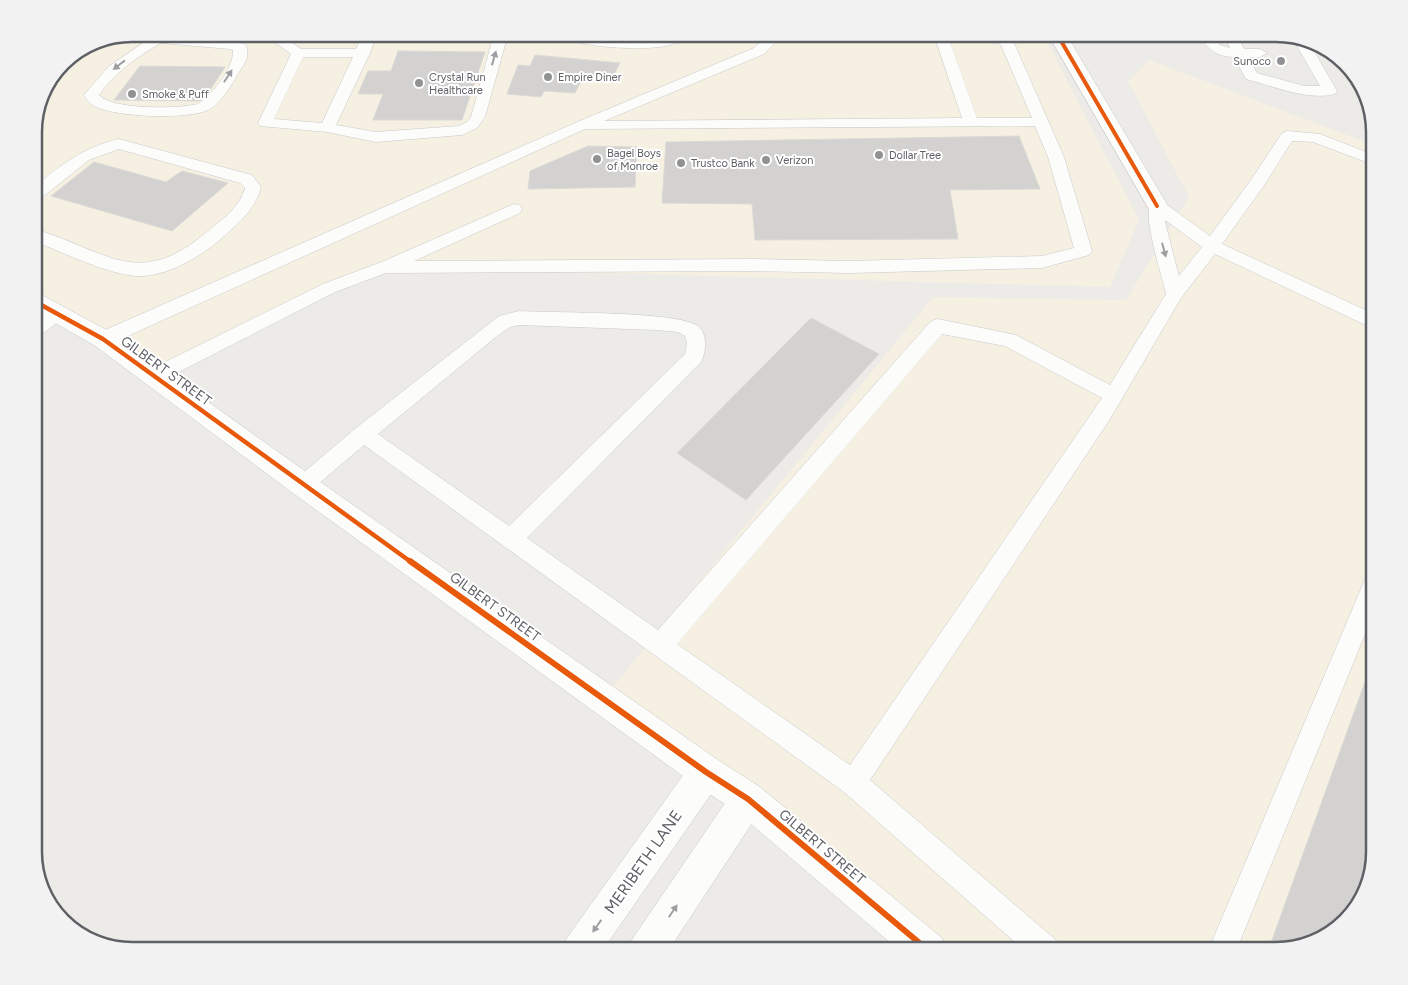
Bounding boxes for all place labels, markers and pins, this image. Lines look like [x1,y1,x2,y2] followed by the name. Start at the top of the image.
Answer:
[1233,55,1271,68] place label: Sunoco
[1275,55,1287,67] marker: Sunoco
[429,71,486,97] place label: Crystal Run Healthcare
[542,71,554,83] marker: Empire Diner
[558,71,622,84] place label: Empire Diner
[413,77,425,89] marker: Crystal Run Healthcare
[126,88,138,100] marker: Smoke & Puff
[142,88,210,101] place label: Smoke & Puff
[607,147,661,173] place label: Bagel Boys of Monroe
[873,149,885,161] marker: Dollar Tree
[889,149,941,162] place label: Dollar Tree
[591,153,603,165] marker: Bagel Boys of Monroe
[760,154,772,166] marker: Verizon
[776,154,813,167] place label: Verizon
[675,157,687,169] marker: Trustco Bank
[691,157,755,170] place label: Trustco Bank

